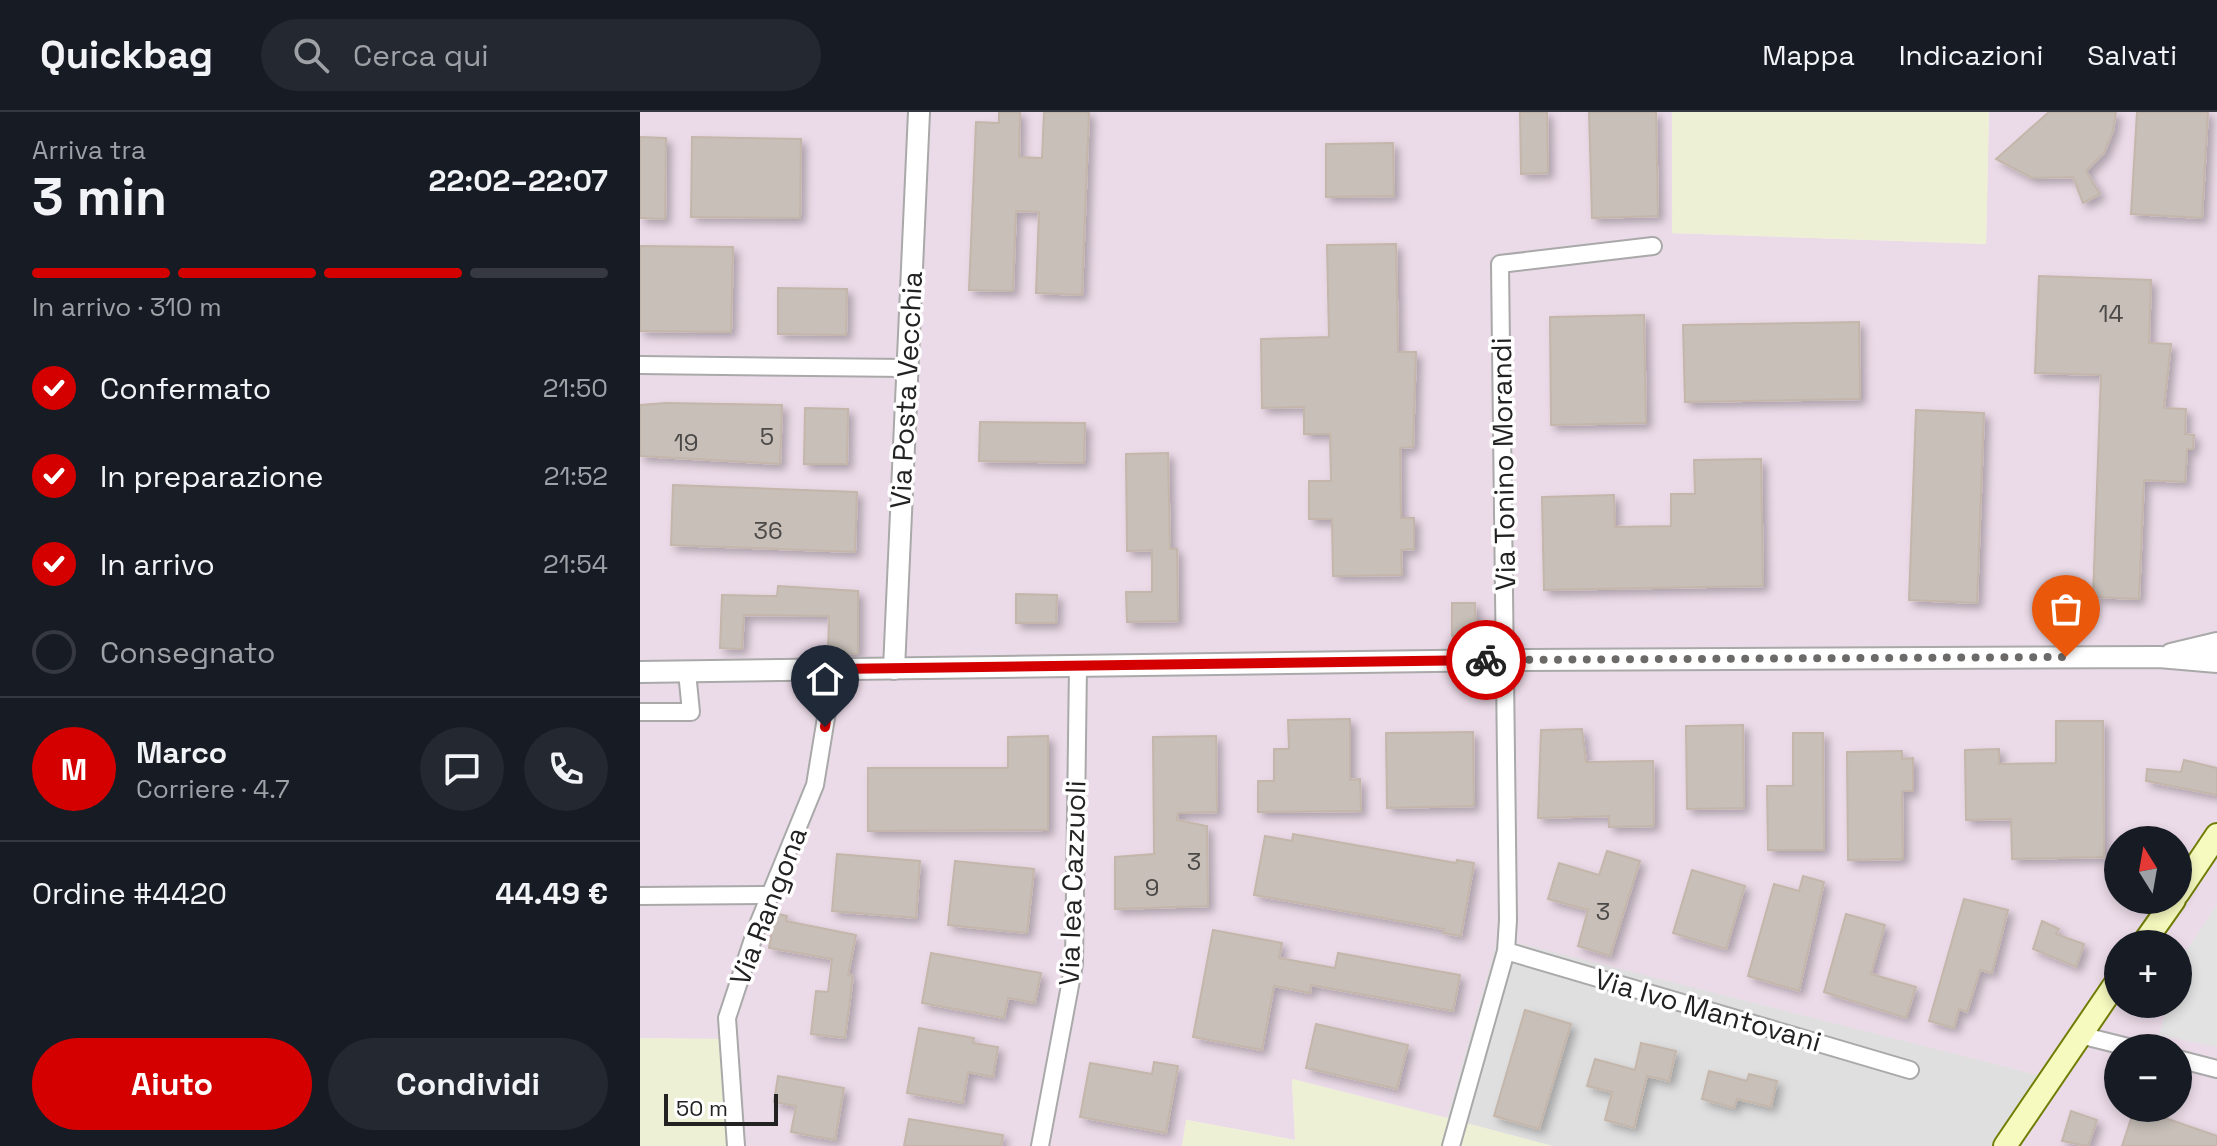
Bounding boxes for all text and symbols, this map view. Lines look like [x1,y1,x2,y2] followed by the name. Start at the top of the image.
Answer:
[261,19,821,91] search box
[40,31,213,79] text: Quickbag
[289,33,333,77] icon: search
[353,36,489,75] text: Cerca qui
[1762,37,1855,73] text: Mappa
[1899,37,2043,73] text: Indicazioni
[2087,37,2177,73] text: Salvati
[32,133,146,167] text: Arriva tra
[429,161,608,200] text: 22:02–22:07
[32,164,167,230] text: 3 min
[882,270,930,510] street label: Via Posta Vecchia
[32,290,222,324] text: In arrivo · 310 m
[2098,298,2124,329] house number: 14
[1483,337,1523,591] street label: Via Tonino Morandi
[32,366,76,410] icon: check
[100,369,271,408] text: Confermato
[543,371,608,405] text: 21:50
[760,421,774,452] house number: 5
[674,427,698,458] house number: 19
[32,454,76,498] icon: check
[100,457,324,496] text: In preparazione
[544,459,608,493] text: 21:52
[753,515,783,546] house number: 36
[32,542,76,586] icon: check
[100,545,215,584] text: In arrivo
[543,547,608,581] text: 21:54
[2032,575,2100,657] pin
[2044,587,2088,631] icon: bag
[1446,620,1526,700] courier
[100,633,276,672] text: Consegnato
[1464,638,1508,682] icon: bike
[791,645,859,727] pin
[803,657,847,701] icon: home
[420,727,504,811] button: chat
[524,727,608,811] button: phone
[136,733,227,772] text: Marco
[61,750,87,789] text: M
[136,772,290,806] text: Corriere · 4.7
[1050,780,1094,986] street label: Via lea Cazzuoli
[721,822,815,990] street label: Via Rangona
[2104,826,2192,914] north arrow
[2104,826,2192,1122] map controls
[1187,846,1201,877] house number: 3
[1145,872,1159,903] house number: 9
[32,874,227,913] text: Ordine #4420
[495,874,608,913] text: 44.49 €
[1596,896,1610,927] house number: 3
[2104,930,2192,1018] button: +
[1590,960,1826,1060] street label: Via Ivo Mantovani
[2104,1034,2192,1122] button: −
[32,1038,312,1130] button: Aiuto
[328,1038,608,1130] button: Condividi
[664,1090,778,1126] scale bar
[676,1094,728,1122] text: 50 m

